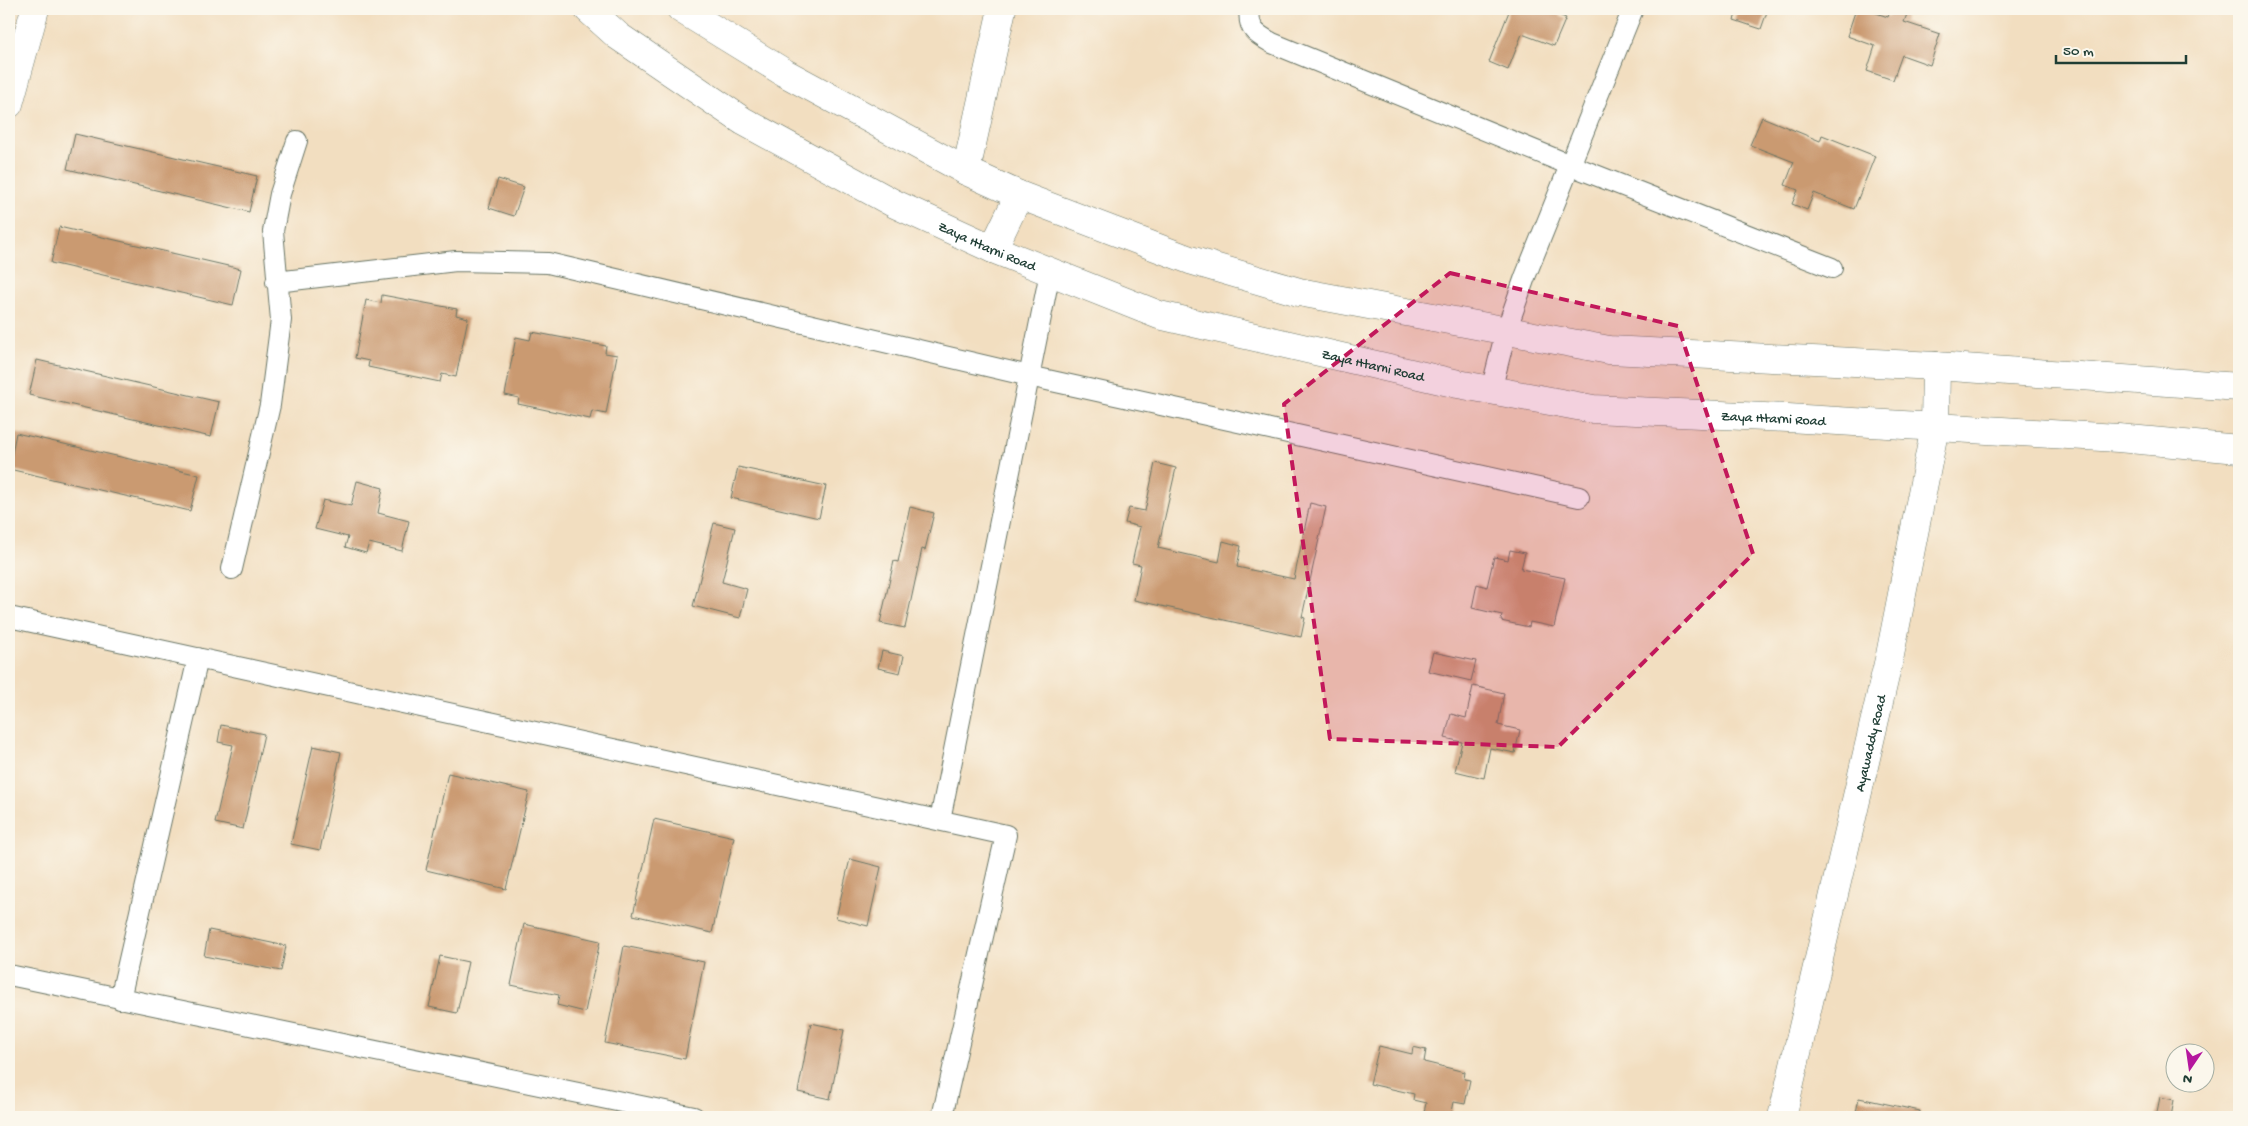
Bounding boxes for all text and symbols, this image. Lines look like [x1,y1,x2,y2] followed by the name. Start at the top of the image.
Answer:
[2056,32,2186,64] scale bar
[2063,43,2094,61] text: 50 m
[935,219,1040,277] street label: Zaya Htarni Road
[1320,347,1427,387] street label: Zaya Htarni Road
[1721,409,1828,431] street label: Zaya Htarni Road
[1852,692,1892,794] street label: Ayawaddy Road
[2166,1044,2216,1094] north arrow
[2181,1069,2194,1088] text: N

